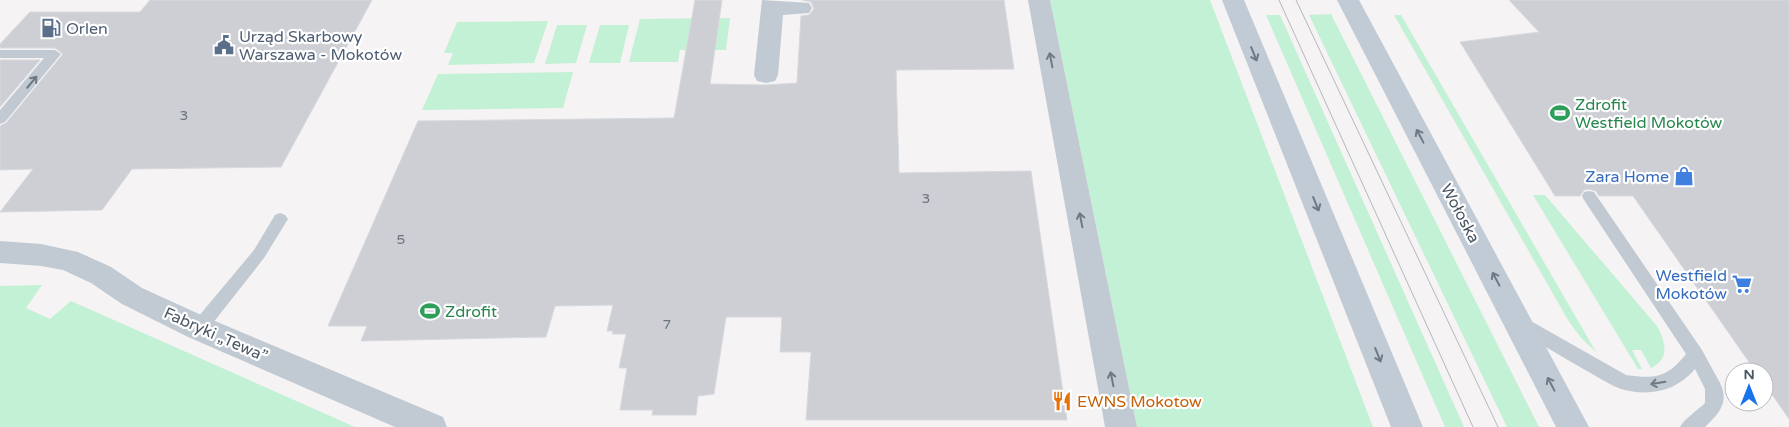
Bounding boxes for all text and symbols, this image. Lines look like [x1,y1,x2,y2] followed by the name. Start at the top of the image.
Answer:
[40,17,62,39] fuel station icon: Orlen
[66,19,108,39] place label: Orlen
[239,27,402,65] place label: Urząd Skarbowy Warszawa - Mokotów
[213,34,235,56] public building icon: Urząd Skarbowy Warszawa - Mokotów
[1250,46,1260,61] one-way arrow
[1045,52,1055,68] one-way arrow
[26,76,37,89] one-way arrow
[1575,95,1723,133] place label: Zdrofit Westfield Mokotów
[1549,102,1571,124] sports icon: Zdrofit Westfield Mokotów
[180,107,188,124] house number: 3
[1415,128,1425,143] one-way arrow
[1673,165,1695,187] shop icon: Zara Home
[1585,167,1669,187] place label: Zara Home
[1436,180,1484,247] street label: Wołoska
[922,190,930,207] house number: 3
[1312,196,1322,211] one-way arrow
[1075,212,1085,228] one-way arrow
[397,231,405,248] house number: 5
[1655,266,1727,304] place label: Westfield Mokotów
[1491,272,1501,287] one-way arrow
[1731,273,1753,295] supermarket icon: Westfield Mokotów
[419,300,441,322] sports icon: Zdrofit
[445,302,497,322] place label: Zdrofit
[161,303,270,367] street label: Fabryki „Tewa”
[663,316,671,333] house number: 7
[1374,346,1383,362] one-way arrow
[1724,362,1774,412] north arrow
[1743,366,1755,383] text: N
[1107,372,1116,388] one-way arrow
[1546,377,1555,392] one-way arrow
[1650,378,1666,388] one-way arrow
[1051,390,1073,412] restaurant icon: EWNS Mokotow
[1077,392,1202,412] place label: EWNS Mokotow

